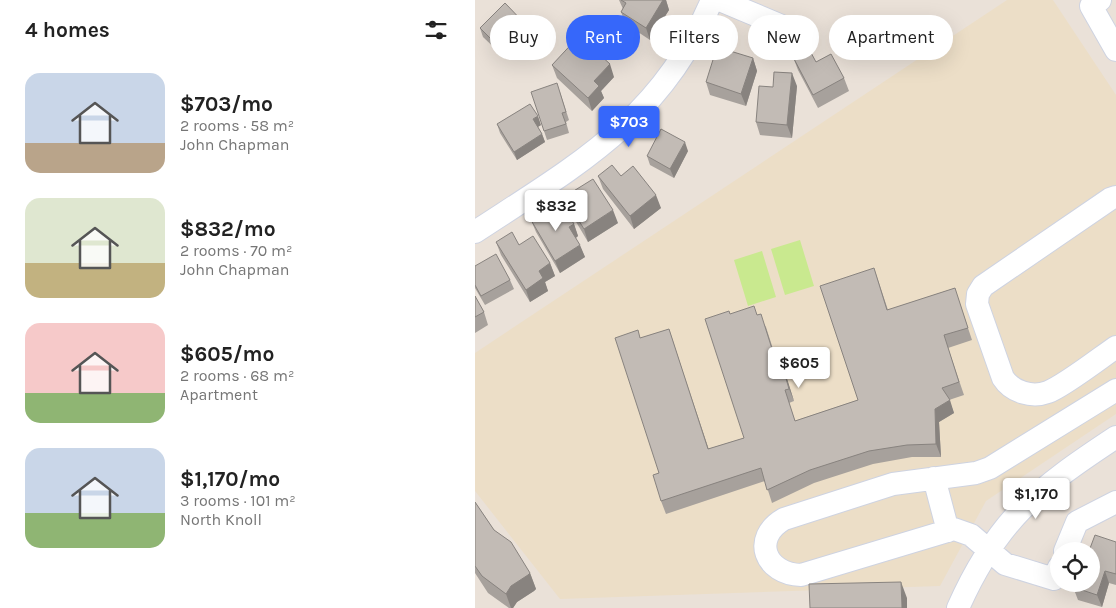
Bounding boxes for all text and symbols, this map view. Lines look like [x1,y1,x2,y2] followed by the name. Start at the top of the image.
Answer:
[490,15,556,60] chip: Buy
[566,15,640,60] chip: Rent
[650,15,738,60] chip: Filters
[748,15,819,60] chip: New
[829,15,953,60] chip: Apartment
[422,16,450,44] icon: filters
[25,18,110,42] text: 4 homes
[180,92,273,116] text: $703/mo
[65,93,125,153] icon: home
[599,106,659,148] pin: $703
[609,112,649,131] text: $703
[180,116,294,135] text: 2 rooms · 58 m²
[180,135,289,154] text: John Chapman
[526,190,586,232] pin: $832
[536,196,577,215] text: $832
[180,217,276,241] text: $832/mo
[65,218,125,278] icon: home
[180,241,292,260] text: 2 rooms · 70 m²
[180,260,289,279] text: John Chapman
[180,342,274,366] text: $605/mo
[65,343,125,403] icon: home
[769,346,829,389] pin: $605
[779,353,819,372] text: $605
[180,366,294,385] text: 2 rooms · 68 m²
[180,385,258,404] text: Apartment
[180,467,280,491] text: $1,170/mo
[65,468,125,528] icon: home
[995,478,1077,520] pin: $1,170
[1014,484,1058,503] text: $1,170
[180,491,296,510] text: 3 rooms · 101 m²
[180,510,262,529] text: North Knoll
[1050,542,1100,592] map controls
[1050,542,1100,592] button: locate

